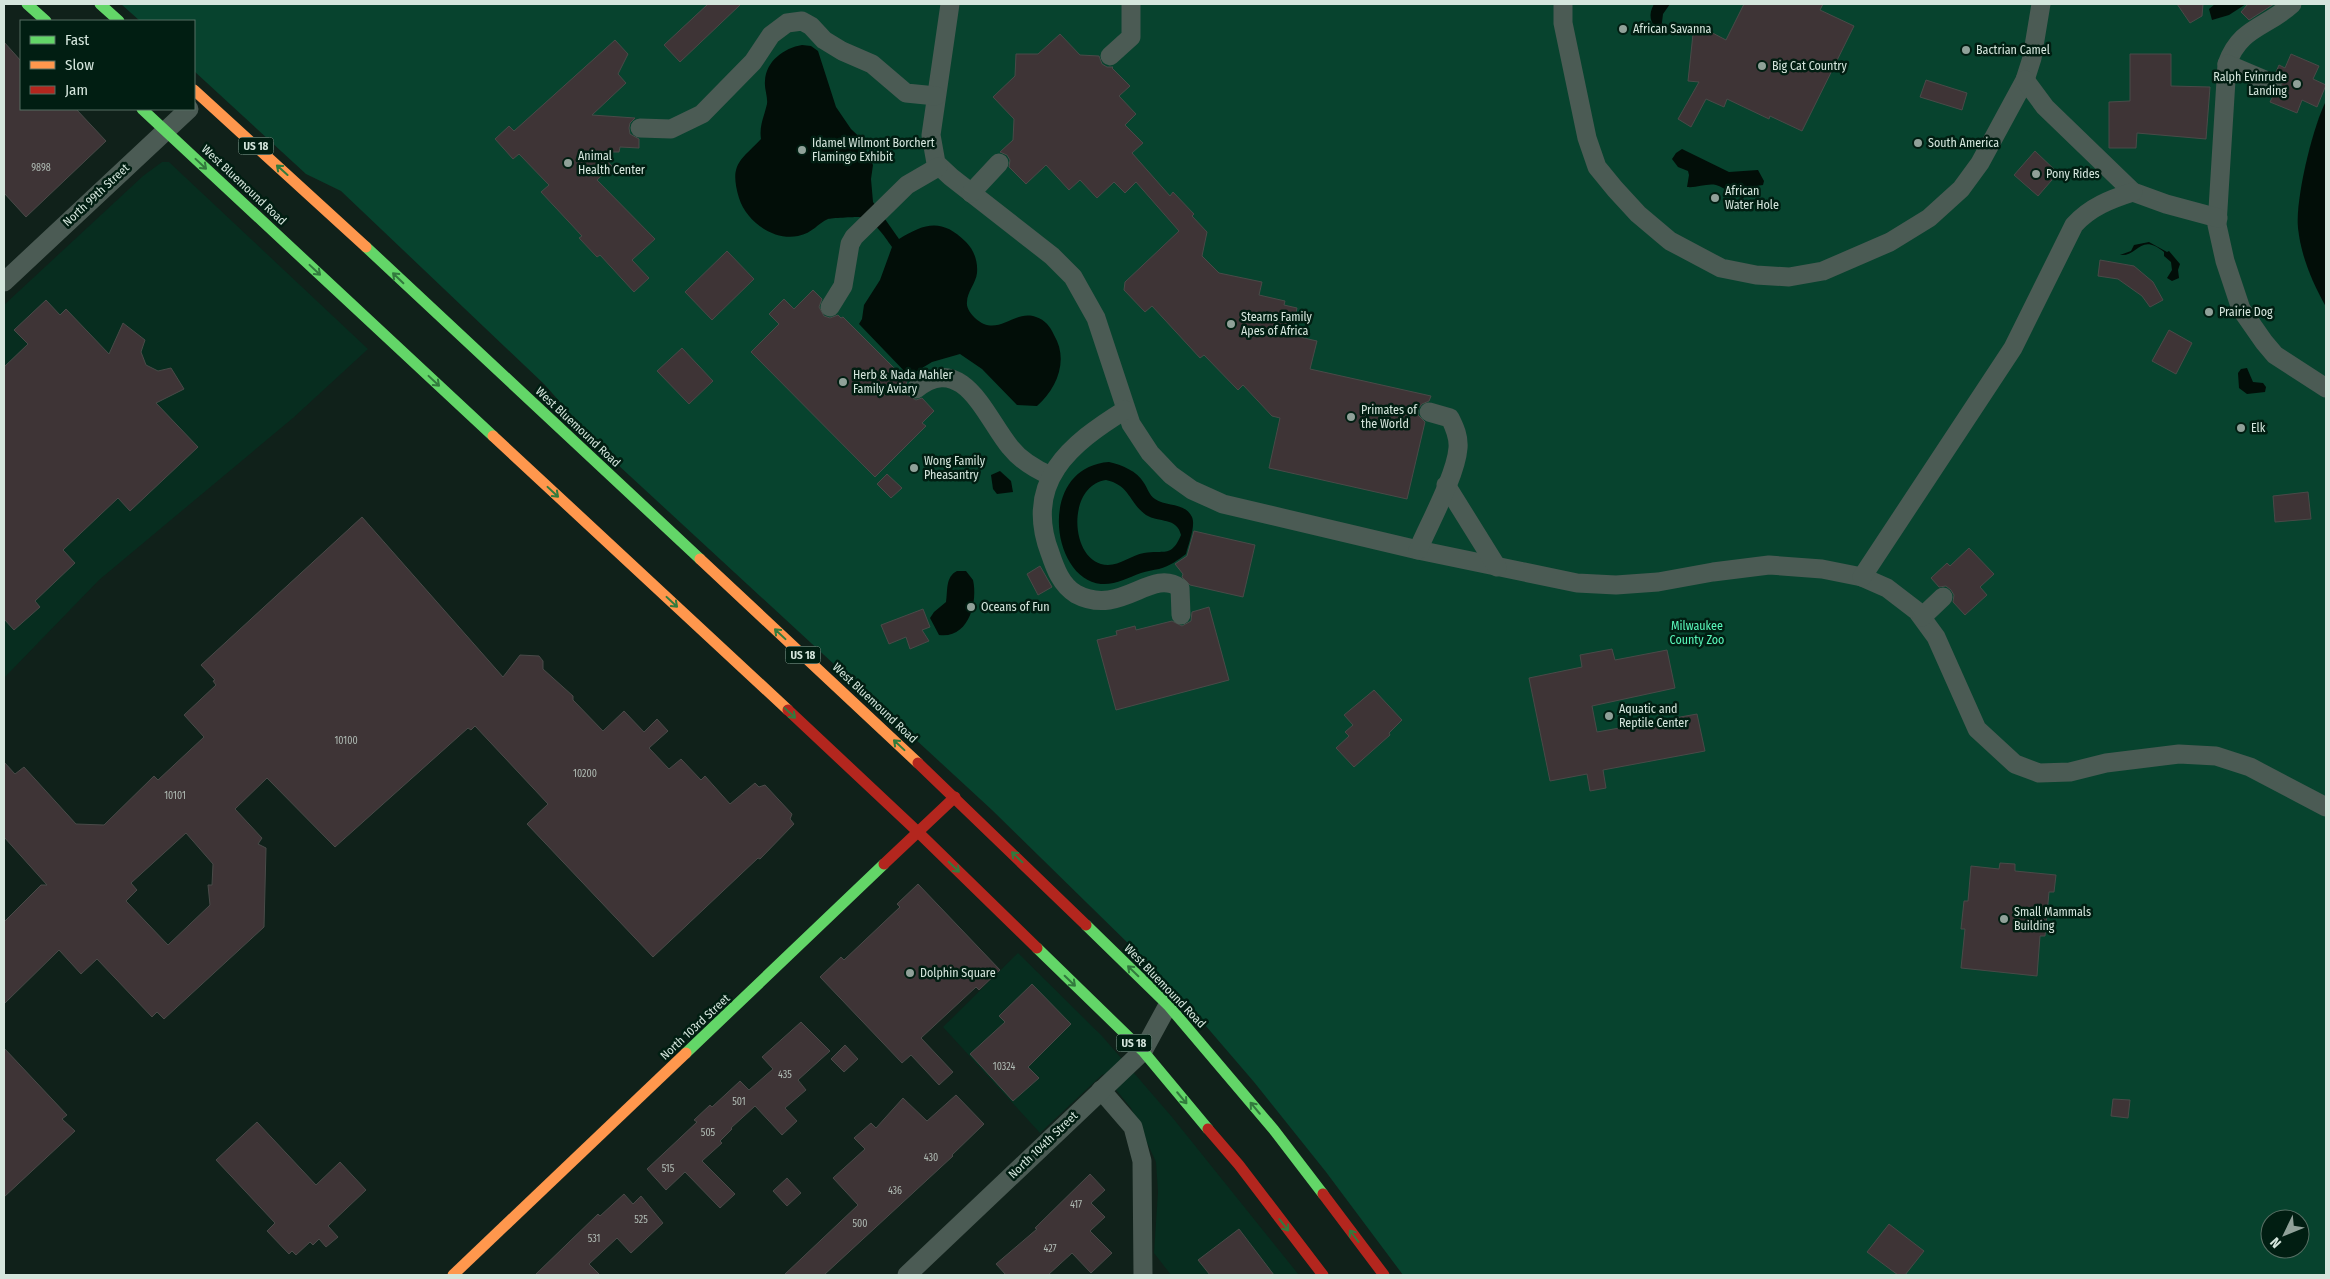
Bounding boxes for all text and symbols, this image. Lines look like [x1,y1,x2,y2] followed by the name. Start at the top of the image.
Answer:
[20,20,195,110] legend
[1633,22,1712,36] place label: African Savanna
[1617,23,1629,35] marker: African Savanna
[65,31,89,49] text: Fast
[1976,43,2050,57] place label: Bactrian Camel
[1960,44,1972,56] marker: Bactrian Camel
[65,56,94,74] text: Slow
[1772,59,1848,73] place label: Big Cat Country
[1756,60,1768,72] marker: Big Cat Country
[2213,70,2287,98] place label: Ralph Evinrude Landing
[2291,78,2303,90] marker: Ralph Evinrude Landing
[65,81,88,99] text: Jam
[812,136,935,164] place label: Idamel Wilmont Borchert Flamingo Exhibit
[1928,136,1999,150] place label: South America
[1912,137,1924,149] marker: South America
[238,138,274,154] road number: US 18
[199,142,289,228] street label: West Bluemound Road
[796,144,808,156] marker: Idamel Wilmont Borchert Flamingo Exhibit
[578,149,646,177] place label: Animal Health Center
[562,157,574,169] marker: Animal Health Center
[195,158,208,170] one-way arrow
[60,161,132,229] street label: North 99th Street
[31,162,51,174] house number: 9898
[276,164,289,176] one-way arrow
[2046,167,2100,181] place label: Pony Rides
[2030,168,2042,180] marker: Pony Rides
[1725,184,1779,212] place label: African Water Hole
[1709,192,1721,204] marker: African Water Hole
[309,264,322,276] one-way arrow
[392,272,404,284] one-way arrow
[2219,305,2273,319] place label: Prairie Dog
[2203,306,2215,318] marker: Prairie Dog
[1241,310,1313,338] place label: Stearns Family Apes of Africa
[1225,318,1237,330] marker: Stearns Family Apes of Africa
[853,368,953,396] place label: Herb & Nada Mahler Family Aviary
[428,375,440,387] one-way arrow
[837,376,849,388] marker: Herb & Nada Mahler Family Aviary
[533,384,623,470] street label: West Bluemound Road
[1361,403,1418,431] place label: Primates of the World
[1345,411,1357,423] marker: Primates of the World
[2251,421,2266,435] place label: Elk
[2235,422,2247,434] marker: Elk
[924,454,986,482] place label: Wong Family Pheasantry
[908,462,920,474] marker: Wong Family Pheasantry
[546,486,559,498] one-way arrow
[665,596,678,608] one-way arrow
[981,600,1050,614] place label: Oceans of Fun
[965,601,977,613] marker: Oceans of Fun
[1670,619,1724,647] park label: Milwaukee County Zoo
[774,628,787,640] one-way arrow
[786,646,820,664] road number: US 18
[830,660,920,746] street label: West Bluemound Road
[1619,702,1689,730] place label: Aquatic and Reptile Center
[784,707,797,719] one-way arrow
[1603,710,1615,722] marker: Aquatic and Reptile Center
[334,735,358,747] house number: 10100
[893,739,906,751] one-way arrow
[573,768,597,780] house number: 10200
[164,790,186,802] house number: 10101
[1011,851,1023,863] one-way arrow
[948,861,960,873] one-way arrow
[2014,905,2091,933] place label: Small Mammals Building
[1998,913,2010,925] marker: Small Mammals Building
[1121,941,1209,1031] street label: West Bluemound Road
[1127,965,1139,977] one-way arrow
[920,966,996,980] place label: Dolphin Square
[904,967,916,979] marker: Dolphin Square
[1064,975,1077,987] one-way arrow
[657,991,733,1063] street label: North 103rd Street
[1116,1034,1152,1052] road number: US 18
[993,1061,1015,1073] house number: 10324
[778,1069,792,1081] house number: 435
[1177,1092,1188,1105] one-way arrow
[732,1096,746,1108] house number: 501
[1249,1101,1261,1114] one-way arrow
[1006,1109,1080,1181] street label: North 104th Street
[701,1127,716,1139] house number: 505
[924,1152,938,1164] house number: 430
[662,1163,675,1175] house number: 515
[888,1185,902,1197] house number: 436
[1070,1199,1082,1211] house number: 417
[2260,1209,2310,1259] north arrow
[634,1214,648,1226] house number: 525
[852,1218,868,1230] house number: 500
[1279,1218,1290,1231] one-way arrow
[1349,1229,1359,1243] one-way arrow
[588,1233,600,1245] house number: 531
[2267,1234,2285,1251] text: N
[1043,1243,1057,1255] house number: 427

